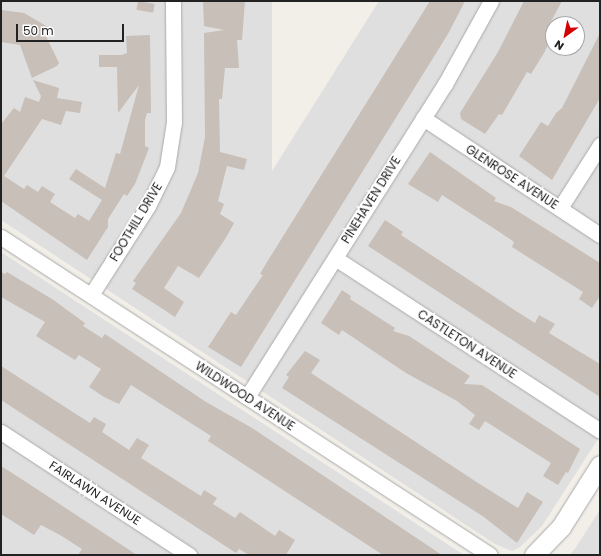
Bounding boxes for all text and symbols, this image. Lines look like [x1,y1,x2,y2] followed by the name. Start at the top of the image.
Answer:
[18,16,126,42] scale bar
[545,16,585,56] north arrow
[23,22,54,39] text: 50 m
[551,36,567,54] text: N
[463,142,561,212] street label: GLENROSE AVENUE
[338,154,404,246] street label: PINEHAVEN DRIVE
[107,180,165,264] street label: FOOTHILL DRIVE
[415,307,519,381] street label: CASTLETON AVENUE
[193,358,297,434] street label: WILDWOOD AVENUE
[47,458,143,528] street label: FAIRLAWN AVENUE

